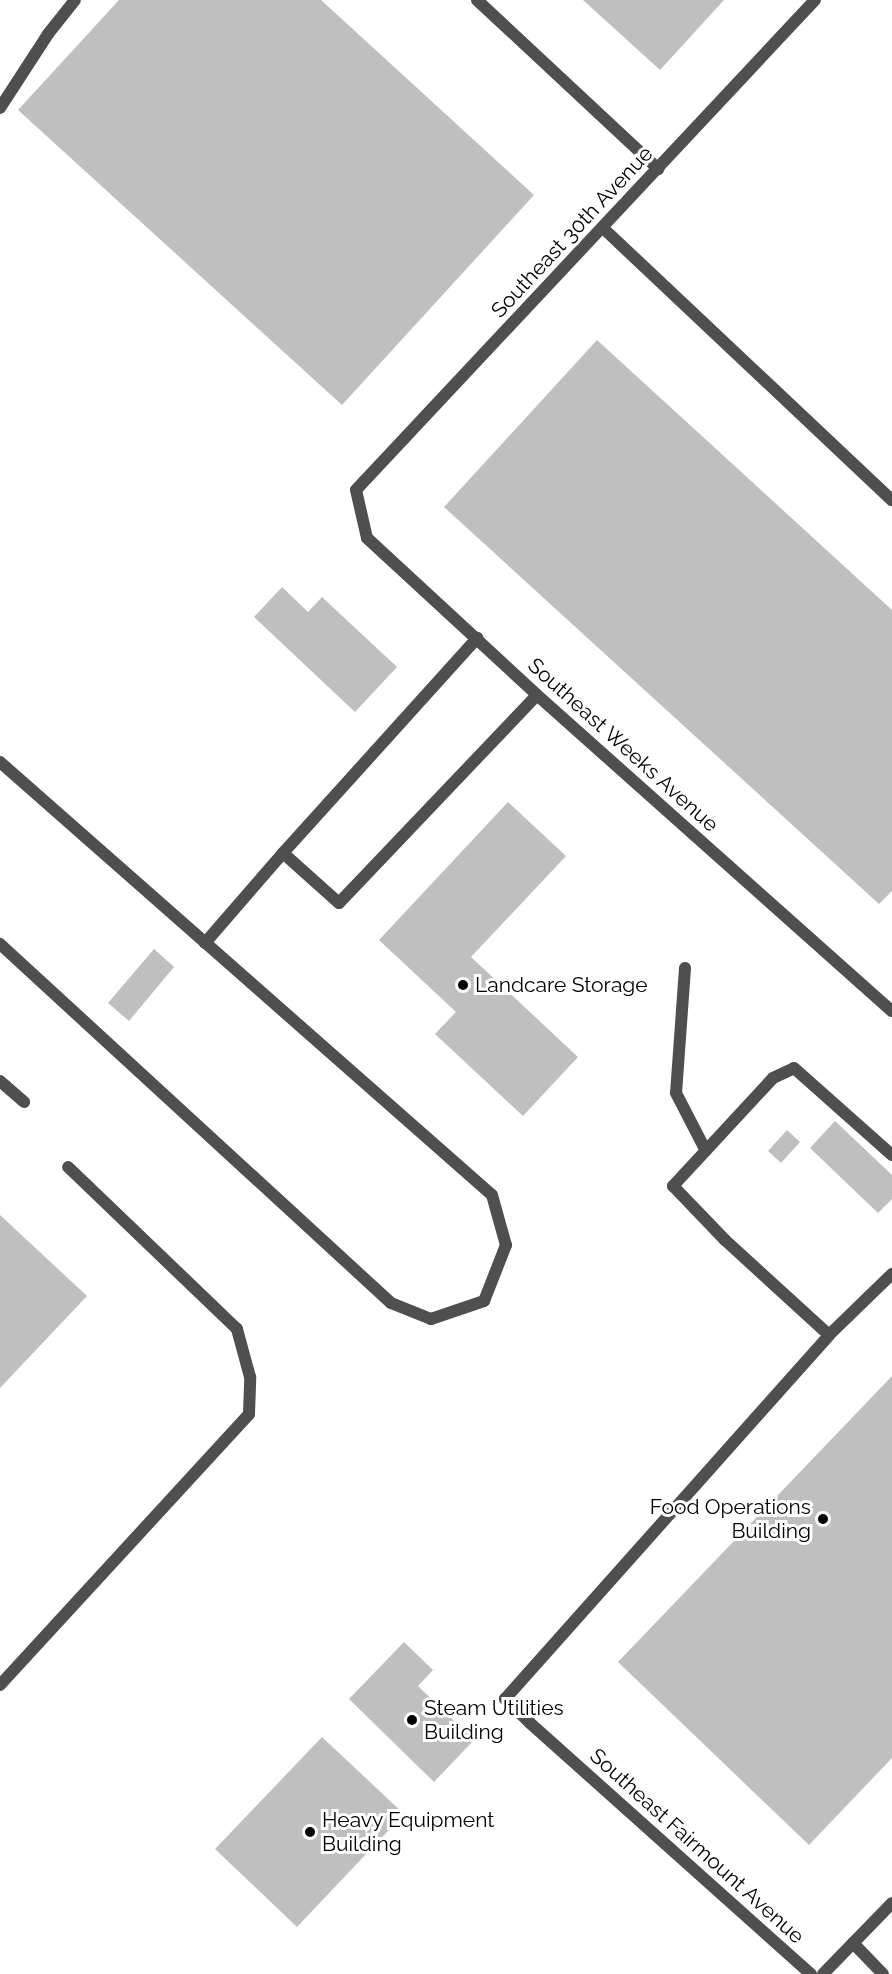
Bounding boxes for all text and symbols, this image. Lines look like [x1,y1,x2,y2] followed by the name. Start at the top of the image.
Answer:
[486,141,658,323] street label: Southeast 30th Avenue
[522,652,724,838] street label: Southeast Weeks Avenue
[475,972,648,998] place label: Landcare Storage
[456,978,470,992] marker: Landcare Storage
[650,1494,811,1544] place label: Food Operations Building
[816,1512,830,1526] marker: Food Operations Building
[424,1695,564,1745] place label: Steam Utilities Building
[405,1713,419,1727] marker: Steam Utilities Building
[584,1743,810,1949] street label: Southeast Fairmount Avenue
[322,1807,495,1857] place label: Heavy Equipment Building
[303,1825,317,1839] marker: Heavy Equipment Building

